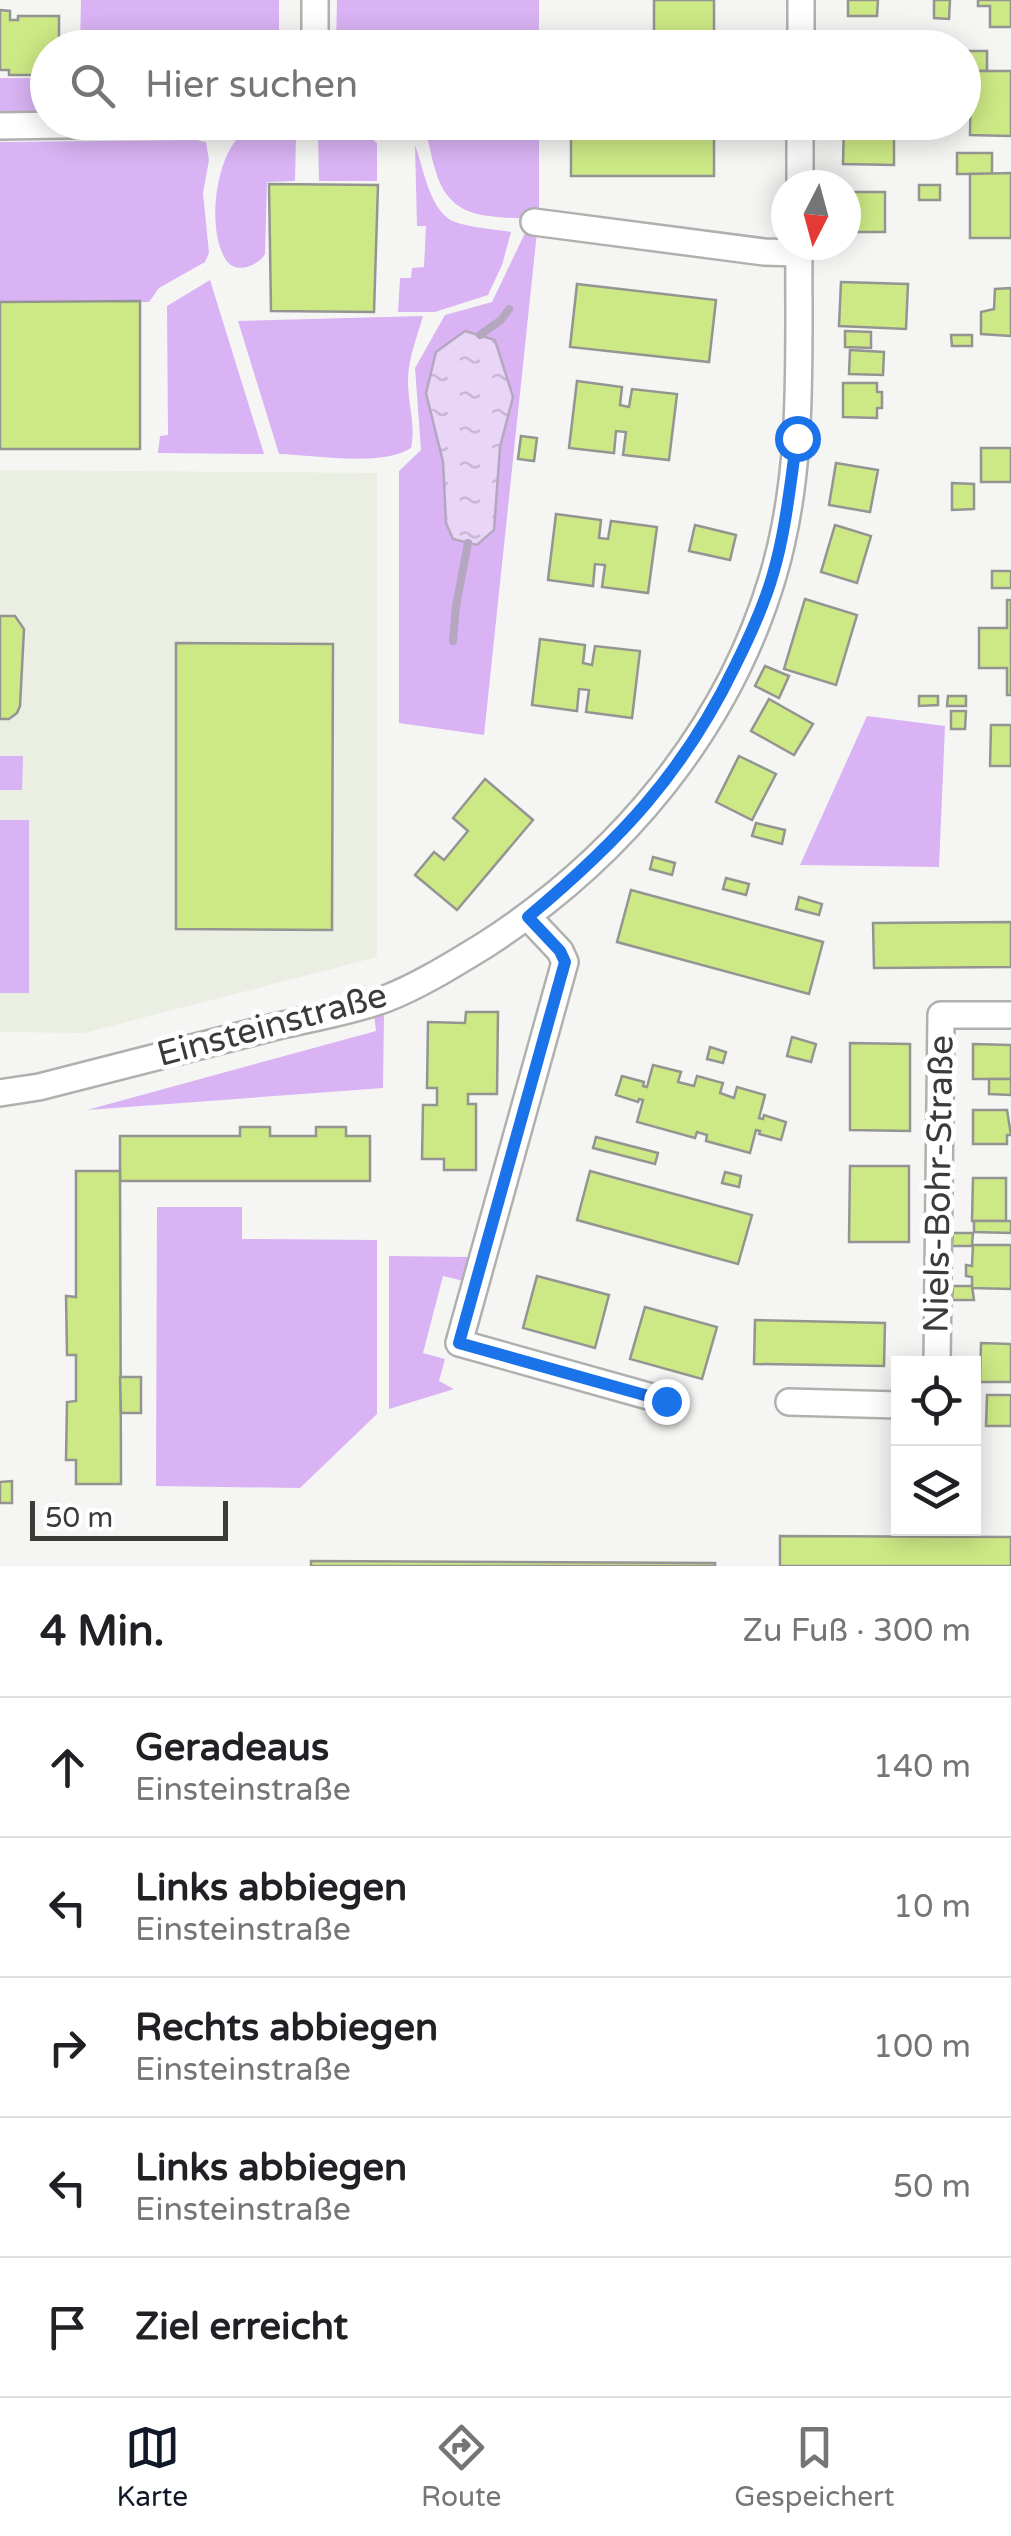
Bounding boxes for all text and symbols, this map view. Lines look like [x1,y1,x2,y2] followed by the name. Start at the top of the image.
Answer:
[30,30,981,140] search box
[65,58,120,113] icon: search
[145,62,358,108] text: Hier suchen
[771,170,861,260] north arrow
[775,416,821,462] route start
[152,974,392,1076] street label: Einsteinstraße
[915,1035,963,1333] street label: Niels-Bohr-Straße
[891,1356,981,1536] map controls
[891,1356,981,1446] button: locate
[644,1379,690,1425] route end
[891,1446,981,1536] button: layers
[30,1496,228,1540] scale bar
[45,1501,113,1535] text: 50 m
[40,1606,164,1657] text: 4 Min.
[743,1612,971,1650] text: Zu Fuß · 300 m
[135,1725,329,1771] text: Geradeaus
[40,1740,95,1795] icon: ahead
[873,1748,971,1786] text: 140 m
[135,1771,351,1809] text: Einsteinstraße
[135,1865,407,1911] text: Links abbiegen
[40,1880,95,1935] icon: left
[893,1888,971,1926] text: 10 m
[135,1911,351,1949] text: Einsteinstraße
[135,2005,438,2051] text: Rechts abbiegen
[40,2020,95,2075] icon: right
[873,2028,971,2066] text: 100 m
[135,2051,351,2089] text: Einsteinstraße
[135,2145,407,2191] text: Links abbiegen
[40,2160,95,2215] icon: left
[893,2168,971,2206] text: 50 m
[135,2191,351,2229] text: Einsteinstraße
[40,2300,95,2355] icon: arrive
[135,2304,348,2350] text: Ziel erreicht
[116,2420,188,2514] tab: Karte
[421,2420,501,2514] tab: Route
[734,2420,895,2514] tab: Gespeichert

